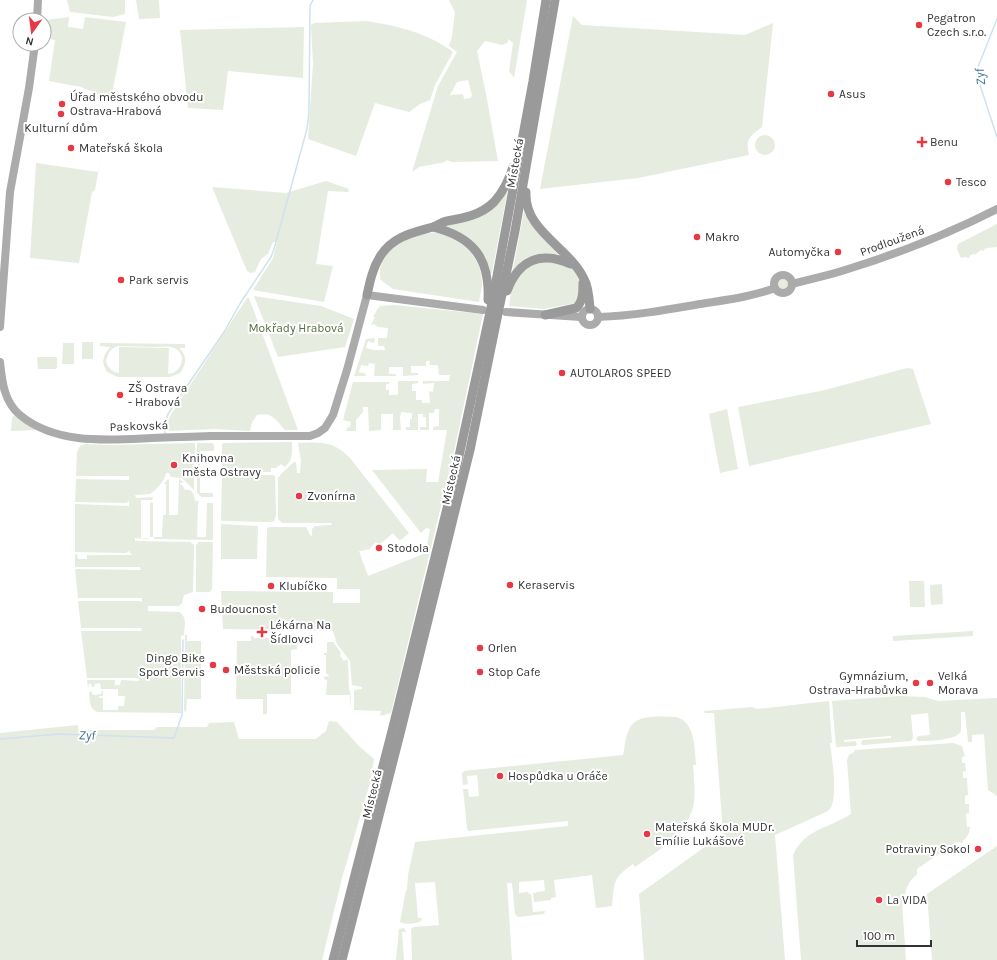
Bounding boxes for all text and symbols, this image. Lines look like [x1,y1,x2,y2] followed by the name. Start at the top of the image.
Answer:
[927,11,986,39] place label: Pegatron Czech s.r.o.
[12,12,52,52] north arrow
[914,20,924,30] marker: Pegatron Czech s.r.o.
[24,34,35,48] text: N
[972,67,988,86] water label: Zyf
[839,87,866,101] place label: Asus
[70,89,203,118] place label: Úřad městského obvodu Ostrava-Hrabová
[826,89,836,99] marker: Asus
[57,99,67,109] marker: Úřad městského obvodu Ostrava-Hrabová
[56,109,66,119] marker: Kulturní dům
[24,121,98,135] place label: Kulturní dům
[930,135,958,149] place label: Benu
[504,137,526,189] street label: Místecká
[917,137,927,147] marker: Benu
[79,141,163,155] place label: Mateřská škola
[66,143,76,153] marker: Mateřská škola
[956,175,986,189] place label: Tesco
[943,177,953,187] marker: Tesco
[858,223,926,259] street label: Prodloužená
[705,230,739,244] place label: Makro
[692,232,702,242] marker: Makro
[768,245,830,259] place label: Automyčka
[833,247,843,257] marker: Automyčka
[129,273,189,287] place label: Park servis
[116,275,126,285] marker: Park servis
[248,321,344,335] park label: Mokřady Hrabová
[570,366,672,380] place label: AUTOLAROS SPEED
[557,368,567,378] marker: AUTOLAROS SPEED
[128,380,187,409] place label: ZŠ Ostrava - Hrabová
[115,390,125,400] marker: ZŠ Ostrava - Hrabová
[109,418,169,434] street label: Paskovská
[182,451,261,479] place label: Knihovna města Ostravy
[439,454,463,506] street label: Místecká
[169,460,179,470] marker: Knihovna města Ostravy
[307,489,356,503] place label: Zvonírna
[294,491,304,501] marker: Zvonírna
[387,541,429,555] place label: Stodola
[374,543,384,553] marker: Stodola
[518,578,575,592] place label: Keraservis
[279,579,327,593] place label: Klubíčko
[505,580,515,590] marker: Keraservis
[266,581,276,591] marker: Klubíčko
[210,602,277,616] place label: Budoucnost
[197,604,207,614] marker: Budoucnost
[270,618,331,646] place label: Lékárna Na Šídlovci
[257,627,267,637] marker: Lékárna Na Šídlovci
[488,641,517,655] place label: Orlen
[475,643,485,653] marker: Orlen
[139,651,205,679] place label: Dingo Bike Sport Servis
[208,660,218,670] marker: Dingo Bike Sport Servis
[234,663,320,677] place label: Městská policie
[221,665,231,675] marker: Městská policie
[488,665,540,679] place label: Stop Cafe
[475,667,485,677] marker: Stop Cafe
[809,669,908,697] place label: Gymnázium, Ostrava-Hrabůvka
[938,669,978,697] place label: Velká Morava
[911,678,921,688] marker: Gymnázium, Ostrava-Hrabůvka
[925,678,935,688] marker: Velká Morava
[78,727,97,743] water label: Zyf
[359,768,385,820] street label: Místecká
[508,769,608,783] place label: Hospůdka u Oráče
[495,771,505,781] marker: Hospůdka u Oráče
[655,820,774,848] place label: Mateřská škola MUDr. Emílie Lukášové
[642,829,652,839] marker: Mateřská škola MUDr. Emílie Lukášové
[886,842,970,856] place label: Potraviny Sokol
[973,844,983,854] marker: Potraviny Sokol
[887,893,927,907] place label: La VIDA
[874,895,884,905] marker: La VIDA
[857,922,931,948] scale bar
[863,929,895,943] text: 100 m

